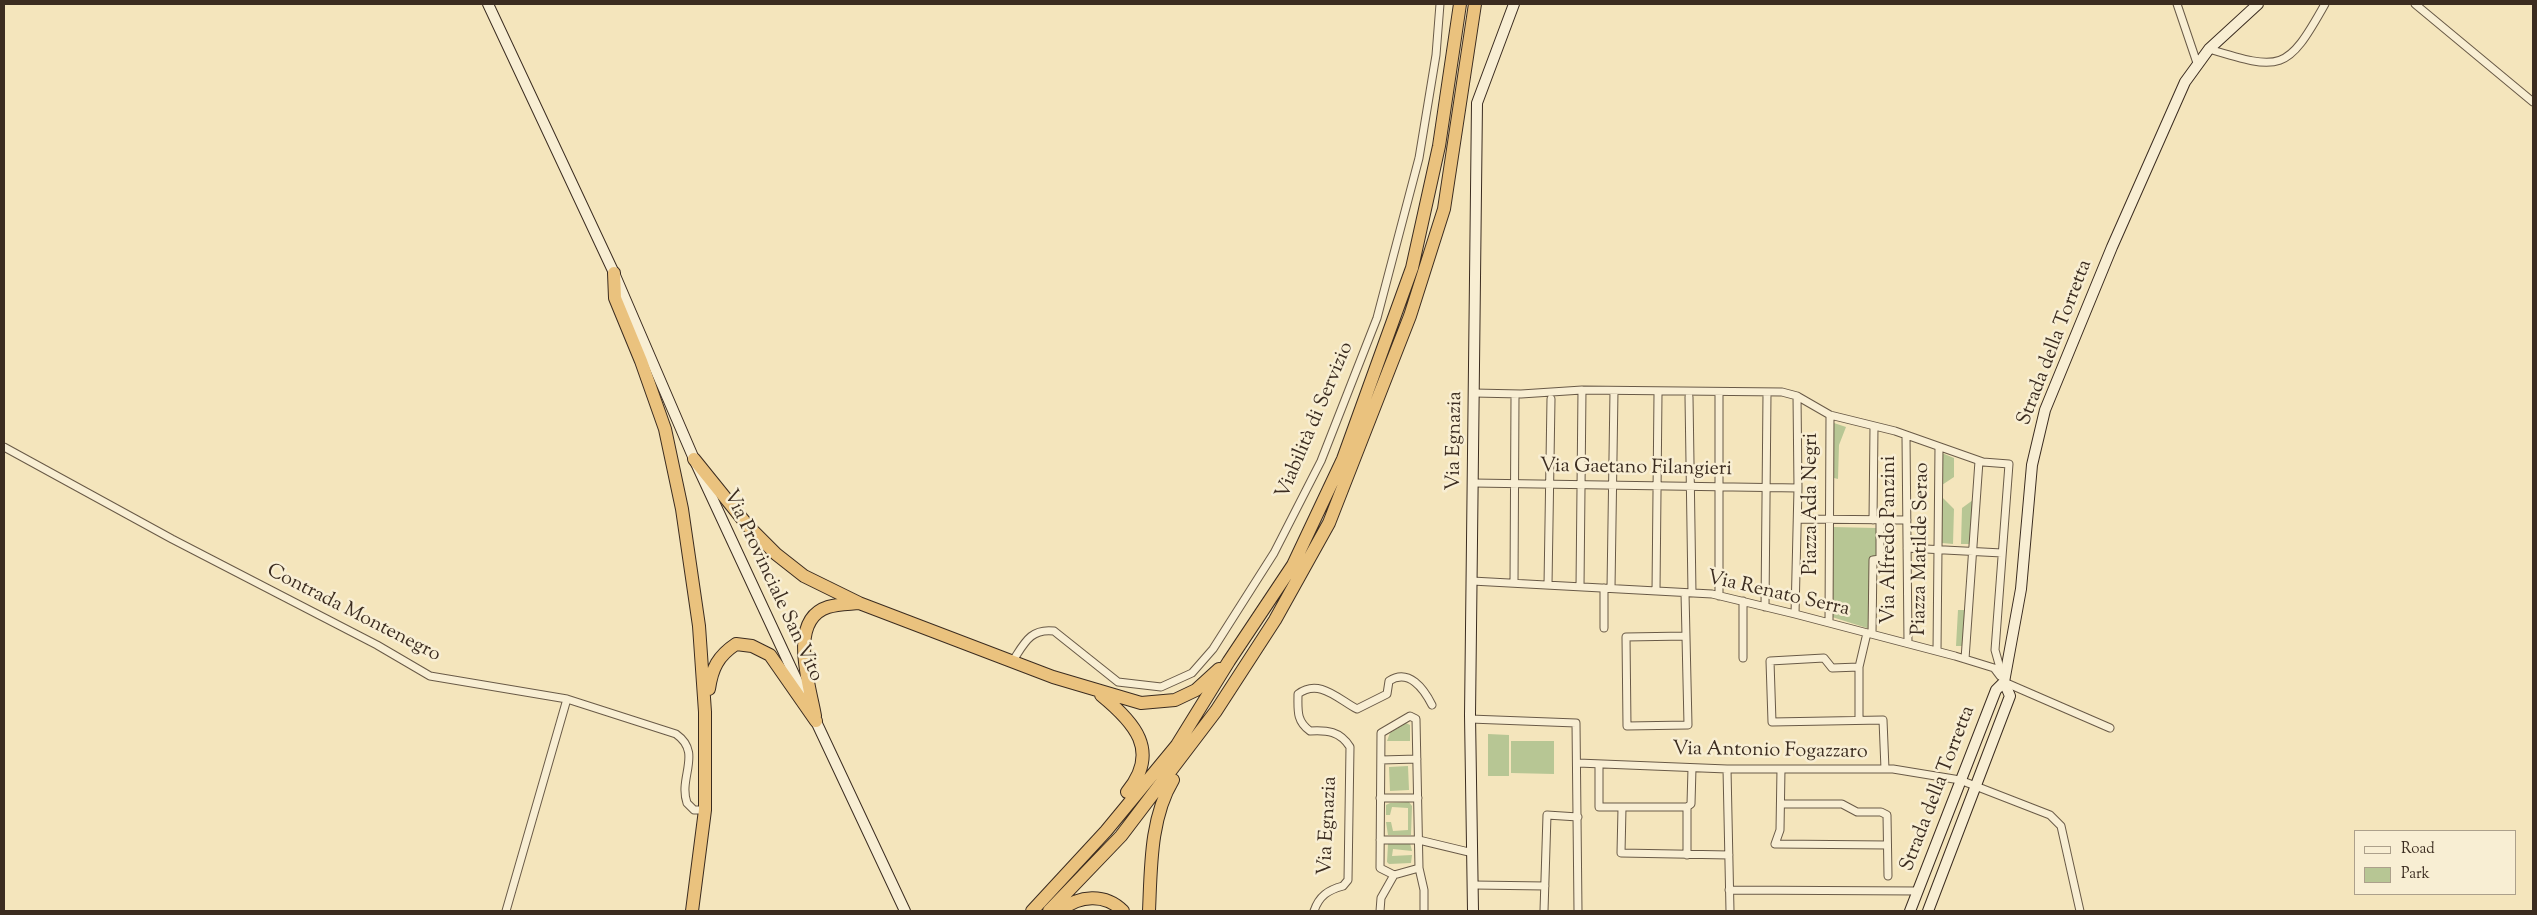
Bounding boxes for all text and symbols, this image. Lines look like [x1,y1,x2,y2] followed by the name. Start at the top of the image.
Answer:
[2013,257,2099,429] street label: Strada della Torretta
[1272,339,1360,503] street label: Viabilità di Servizio
[1443,391,1469,491] street label: Via Egnazia
[1801,433,1825,575] street label: Piazza Ada Negri
[1540,455,1732,483] street label: Via Gaetano Filangieri
[1879,456,1903,624] street label: Via Alfredo Panzini
[1908,462,1936,636] street label: Piazza Matilde Serao
[717,486,827,686] street label: Via Provinciale San Vito
[262,560,444,668] street label: Contrada Montenegro
[1704,567,1852,623] street label: Via Renato Serra
[1896,703,1982,875] street label: Strada della Torretta
[1672,738,1868,766] street label: Via Antonio Fogazzaro
[1314,776,1344,876] street label: Via Egnazia
[2354,830,2517,895] legend
[2401,839,2435,860] text: Road
[2401,864,2430,885] text: Park

